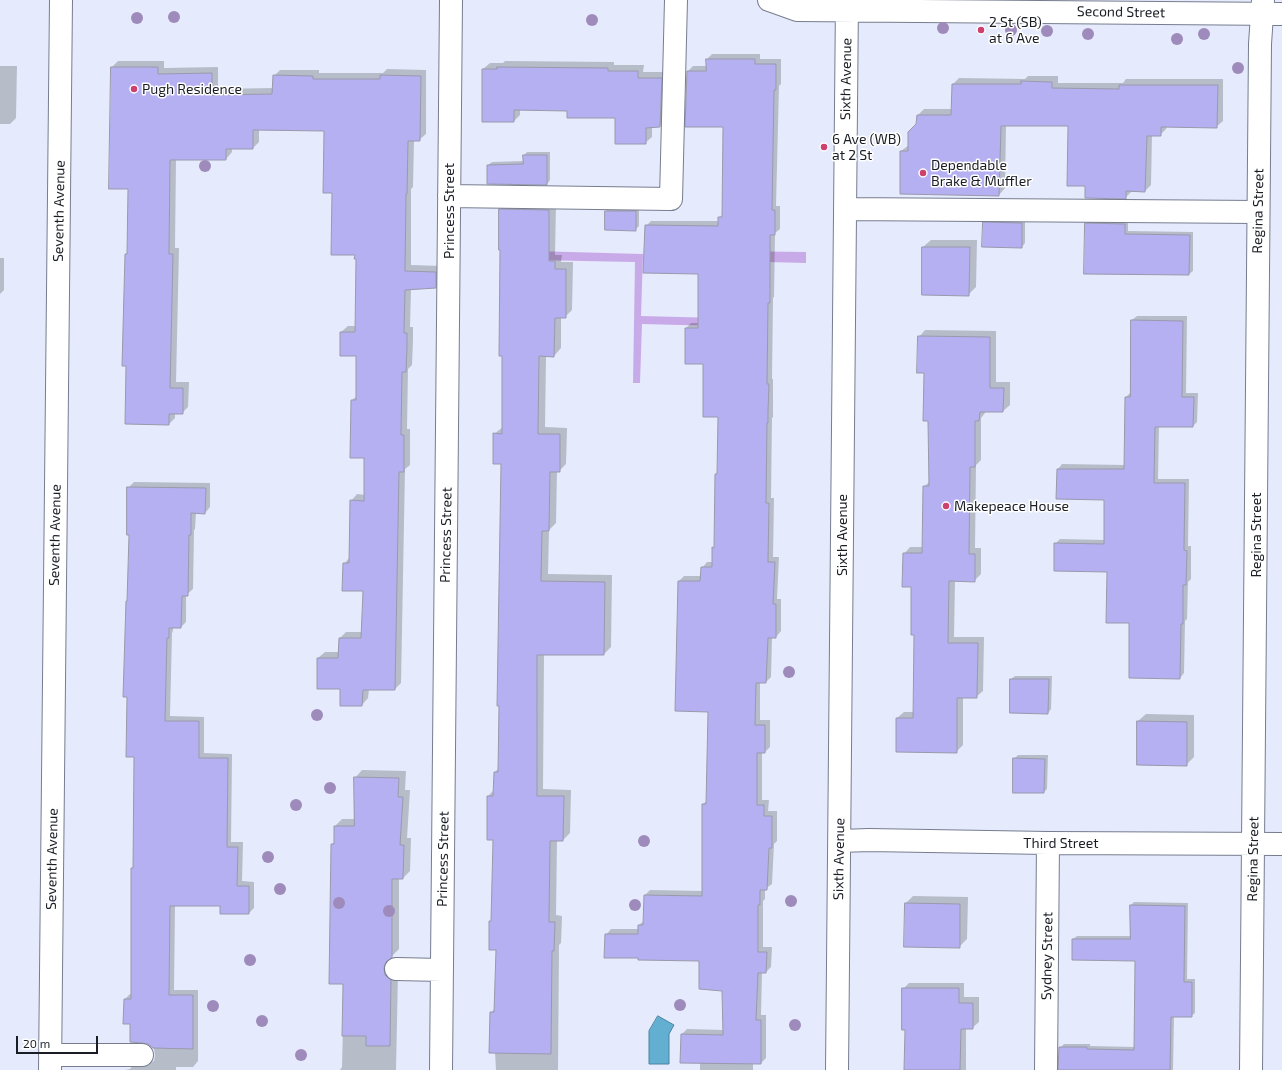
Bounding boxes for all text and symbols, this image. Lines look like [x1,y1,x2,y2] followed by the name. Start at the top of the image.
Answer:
[1077,3,1165,21] street label: Second Street
[989,14,1042,46] place label: 2 St (SB) at 6 Ave
[976,25,986,35] marker: 2 St (SB) at 6 Ave
[837,38,855,120] street label: Sixth Avenue
[142,81,242,97] place label: Pugh Residence
[129,84,139,94] marker: Pugh Residence
[832,131,901,164] place label: 6 Ave (WB) at 2 St
[819,142,829,152] marker: 6 Ave (WB) at 2 St
[931,157,1032,190] place label: Dependable Brake & Muffler
[50,160,68,262] street label: Seventh Avenue
[441,163,457,259] street label: Princess Street
[918,168,928,178] marker: Dependable Brake & Muffler
[1249,168,1267,254] street label: Regina Street
[46,484,64,586] street label: Seventh Avenue
[437,487,455,583] street label: Princess Street
[1248,492,1264,578] street label: Regina Street
[834,494,850,576] street label: Sixth Avenue
[954,498,1069,514] place label: Makepeace House
[941,501,951,511] marker: Makepeace House
[43,808,61,910] street label: Seventh Avenue
[434,811,452,907] street label: Princess Street
[1244,816,1262,902] street label: Regina Street
[830,818,848,900] street label: Sixth Avenue
[1023,835,1099,851] street label: Third Street
[1038,912,1056,1000] street label: Sydney Street
[18,1028,100,1054] scale bar
[23,1036,50,1050] text: 20 m

